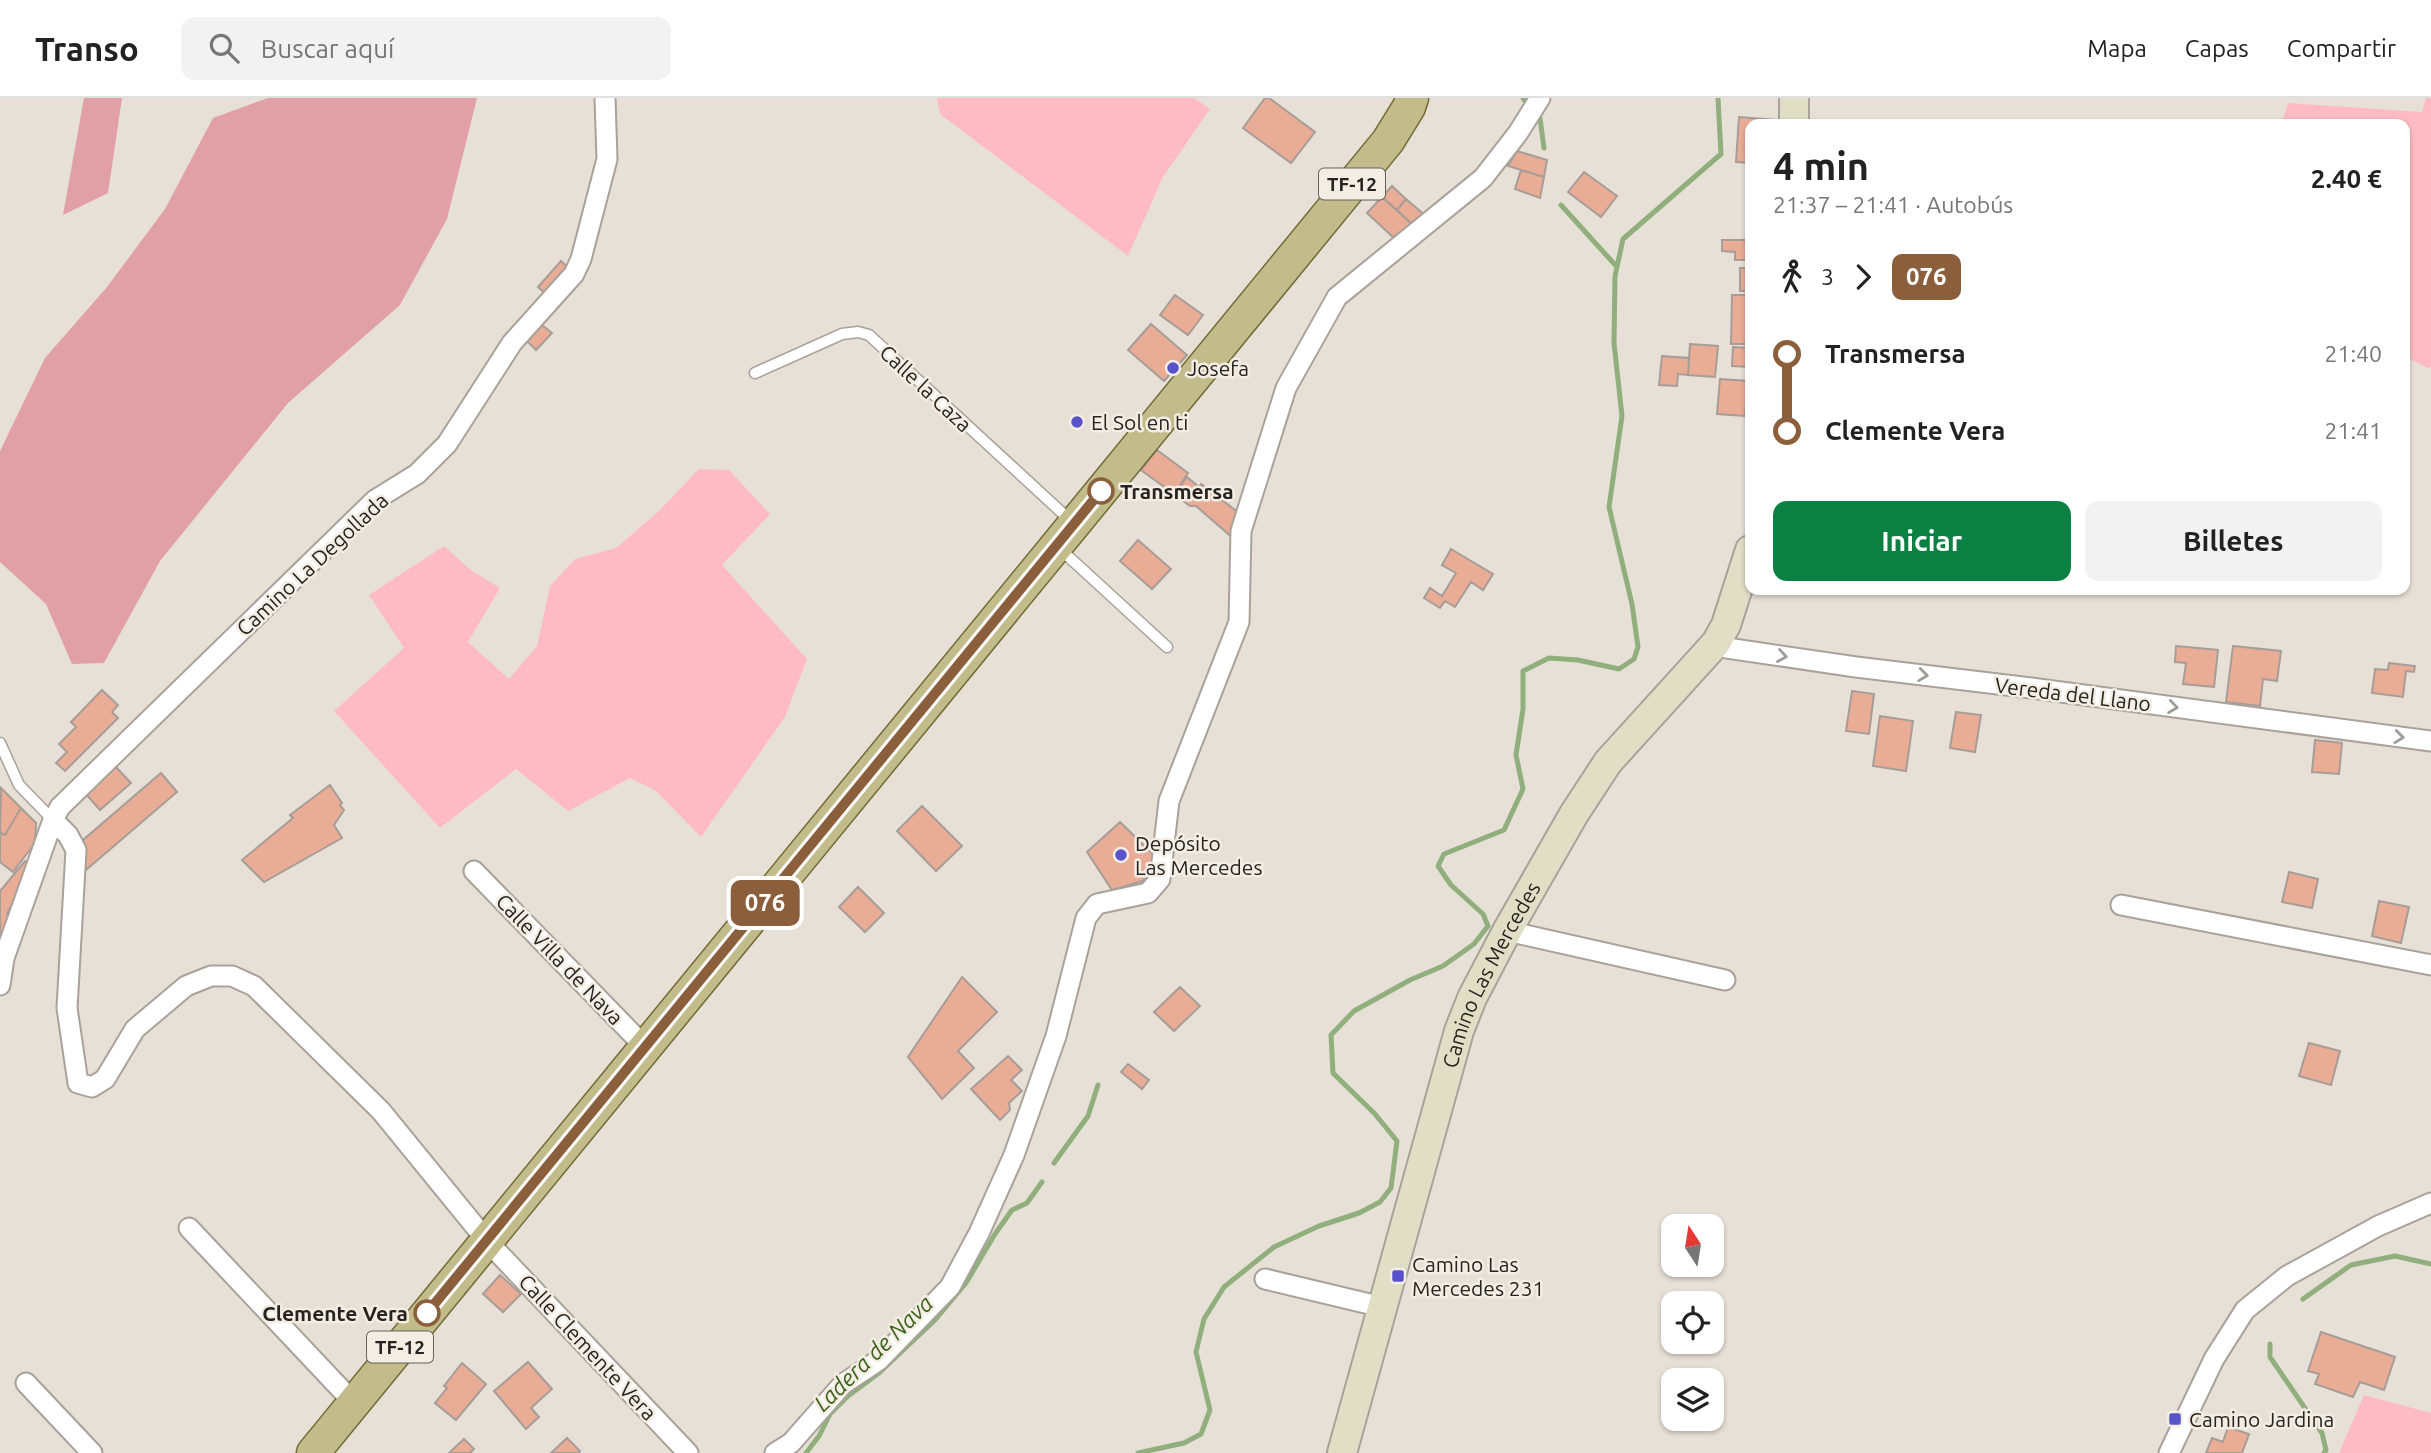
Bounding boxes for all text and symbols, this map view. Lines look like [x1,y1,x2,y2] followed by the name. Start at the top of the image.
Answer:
[181,17,671,80] search box
[205,29,243,67] icon: search
[35,30,139,67] text: Transo
[261,34,394,63] text: Buscar aquí
[2087,35,2147,62] text: Mapa
[2185,35,2249,62] text: Capas
[2287,35,2396,62] text: Compartir
[1773,145,1869,187] text: 4 min
[2311,164,2382,193] text: 2.40 €
[1319,169,1385,200] road number: TF-12
[1773,192,2013,217] text: 21:37 – 21:41 · Autobús
[1773,258,1811,296] icon: walk
[1844,258,1882,296] icon: forward
[1906,263,1947,290] text: 076
[1821,264,1834,289] text: 3
[1825,339,1966,368] text: Transmersa
[875,340,977,436] street label: Calle la Caza
[2324,341,2382,366] text: 21:40
[1187,356,1249,380] place label: Josefa
[1165,360,1181,376] marker: Josefa
[1091,410,1188,434] place label: El Sol en ti
[1069,414,1085,430] marker: El Sol en ti
[1825,416,2005,445] text: Clemente Vera
[2324,418,2382,443] text: 21:41
[1088,478,1114,504] marker: Transmersa
[1120,479,1234,503] place label: Transmersa
[231,488,393,640] street label: Camino La Degollada
[1773,501,2071,581] button: Iniciar
[2085,501,2382,581] button: Billetes
[1776,648,1788,663] one-way arrow
[1918,668,1929,683] one-way arrow
[1994,673,2152,715] street label: Vereda del Llano
[2168,700,2179,715] one-way arrow
[2393,730,2405,745] one-way arrow
[1135,831,1263,879] place label: Depósito Las Mercedes
[1113,847,1129,863] marker: Depósito Las Mercedes
[1437,877,1545,1071] street label: Camino Las Mercedes
[725,880,805,926] line badge: 076
[492,889,628,1029] street label: Calle Villa de Nava
[745,889,785,916] text: 076
[1661,1214,1724,1278] north arrow
[1661,1214,1724,1431] map controls
[1412,1252,1544,1300] place label: Camino Las Mercedes 231
[1390,1268,1406,1284] marker: Camino Las Mercedes 231
[514,1269,662,1425] street label: Calle Clemente Vera
[809,1290,937,1416] water label: Ladera de Nava
[1661,1291,1724,1354] button: locate
[414,1300,440,1326] marker: Clemente Vera
[262,1301,408,1325] place label: Clemente Vera
[367,1331,433,1362] road number: TF-12
[1661,1368,1724,1431] button: layers
[2189,1407,2334,1431] place label: Camino Jardina
[2167,1411,2183,1427] marker: Camino Jardina

